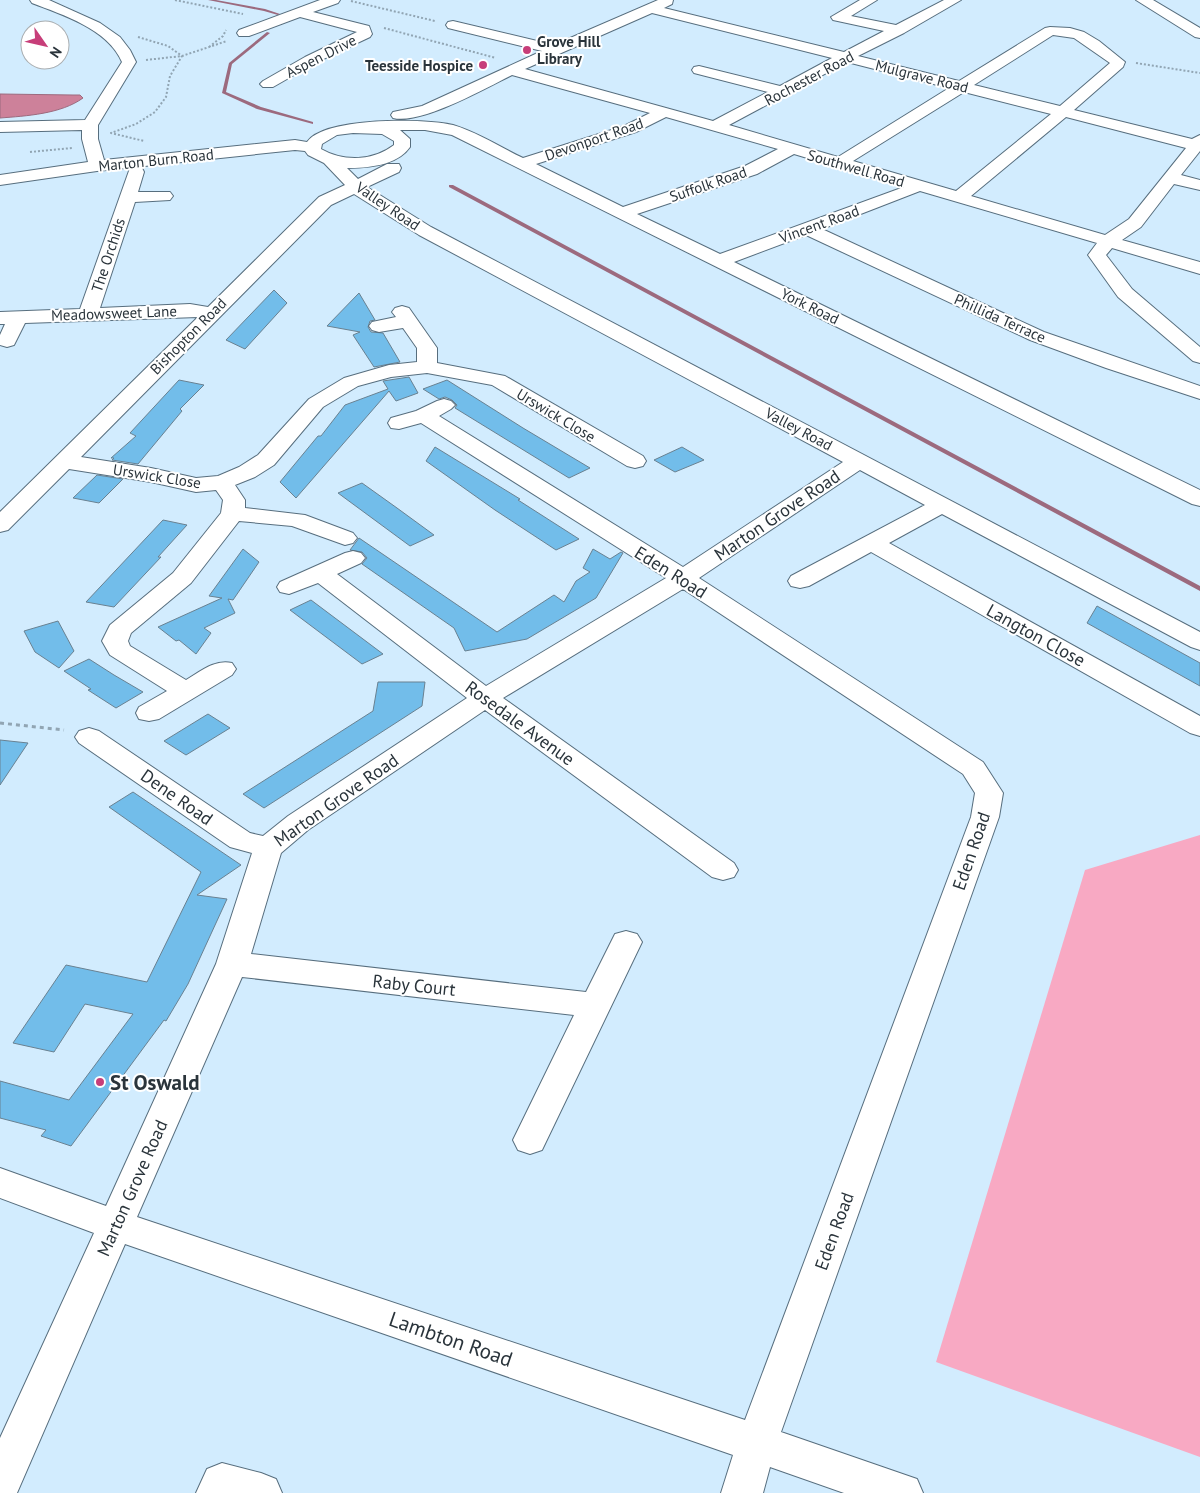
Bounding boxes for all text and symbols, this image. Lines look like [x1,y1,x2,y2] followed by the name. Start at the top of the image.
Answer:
[20,20,70,70] north arrow
[283,30,359,82] street label: Aspen Drive
[537,32,601,68] place label: Grove Hill Library
[46,43,66,61] text: N
[521,44,533,56] marker: Grove Hill Library
[761,46,857,110] street label: Rochester Road
[873,55,971,97] street label: Mulgrave Road
[365,56,473,75] place label: Teesside Hospice
[477,59,489,71] marker: Teesside Hospice
[542,113,646,165] street label: Devonport Road
[97,144,215,176] street label: Marton Burn Road
[805,145,907,191] street label: Southwell Road
[667,162,749,206] street label: Suffolk Road
[351,177,424,234] street label: Valley Road
[775,201,862,248] street label: Vincent Road
[87,216,129,294] street label: The Orchids
[778,284,842,328] street label: York Road
[951,289,1049,347] street label: Phillida Terrace
[146,294,230,378] street label: Bishopton Road
[51,301,177,325] street label: Meadowsweet Lane
[513,384,599,446] street label: Urswick Close
[761,403,836,455] street label: Valley Road
[112,460,202,492] street label: Urswick Close
[710,464,844,566] street label: Marton Grove Road
[630,541,712,603] street label: Eden Road
[983,598,1089,672] street label: Langton Close
[461,676,579,770] street label: Rosedale Avenue
[269,748,403,852] street label: Marton Grove Road
[136,764,218,830] street label: Dene Road
[947,809,995,893] street label: Eden Road
[371,969,457,1001] street label: Raby Court
[110,1069,199,1096] place label: St Oswald
[94,1076,106,1088] marker: St Oswald
[92,1116,172,1260] street label: Marton Grove Road
[809,1189,859,1273] street label: Eden Road
[386,1305,516,1373] street label: Lambton Road

